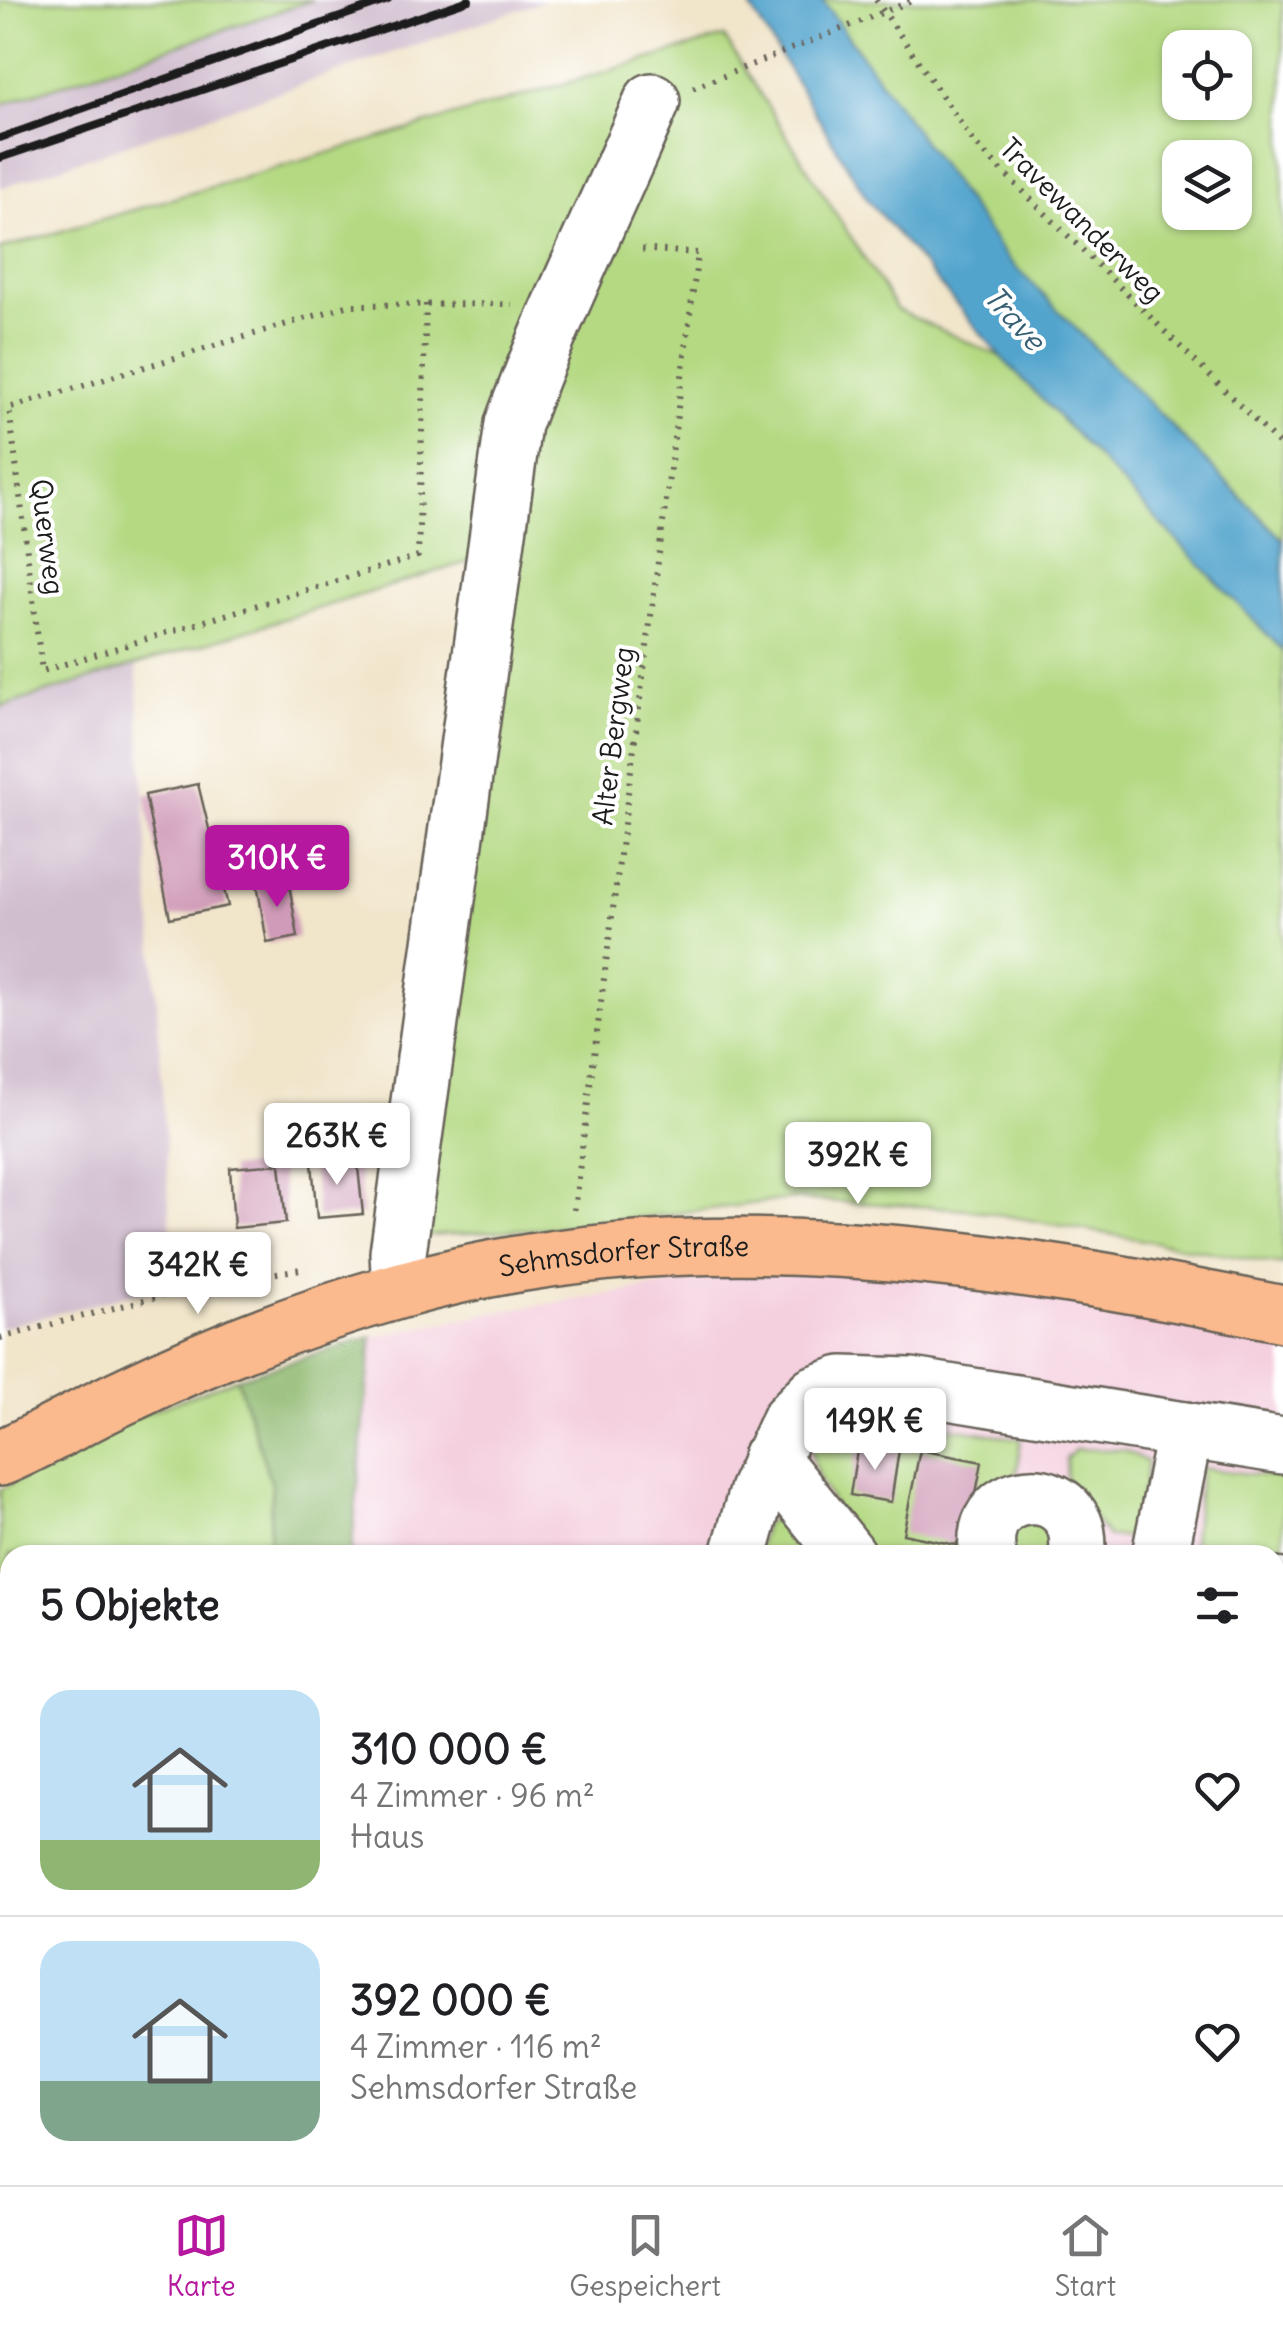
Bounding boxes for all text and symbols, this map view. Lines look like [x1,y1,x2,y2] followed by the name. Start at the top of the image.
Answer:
[1162,30,1252,230] map controls
[1162,30,1252,120] button: locate
[992,130,1172,310] street label: Travewanderweg
[1162,140,1252,230] button: layers
[976,278,1055,359] water label: Trave
[23,477,73,597] street label: Querweg
[584,645,642,827] street label: Alter Bergweg
[196,825,358,910] pin: 310K €
[227,837,327,878] text: 310K €
[256,1103,418,1188] pin: 263K €
[286,1115,388,1156] text: 263K €
[777,1122,939,1207] pin: 392K €
[807,1134,909,1175] text: 392K €
[496,1228,749,1285] street label: Sehmsdorfer Straße
[117,1232,279,1317] pin: 342K €
[147,1244,249,1285] text: 342K €
[794,1388,956,1473] pin: 149K €
[826,1400,924,1441] text: 149K €
[1190,1578,1245,1633] icon: filters
[40,1579,220,1631] text: 5 Objekte
[350,1723,548,1775] text: 310 000 €
[120,1730,240,1850] icon: home
[1190,1763,1245,1818] icon: heart
[350,1775,595,1816] text: 4 Zimmer · 96 m²
[350,1816,424,1857] text: Haus
[350,1974,551,2026] text: 392 000 €
[120,1981,240,2101] icon: home
[1190,2014,1245,2069] icon: heart
[350,2026,602,2067] text: 4 Zimmer · 116 m²
[350,2067,637,2108] text: Sehmsdorfer Straße
[167,2208,236,2304] tab: Karte
[569,2208,721,2304] tab: Gespeichert
[1055,2208,1116,2304] tab: Start

